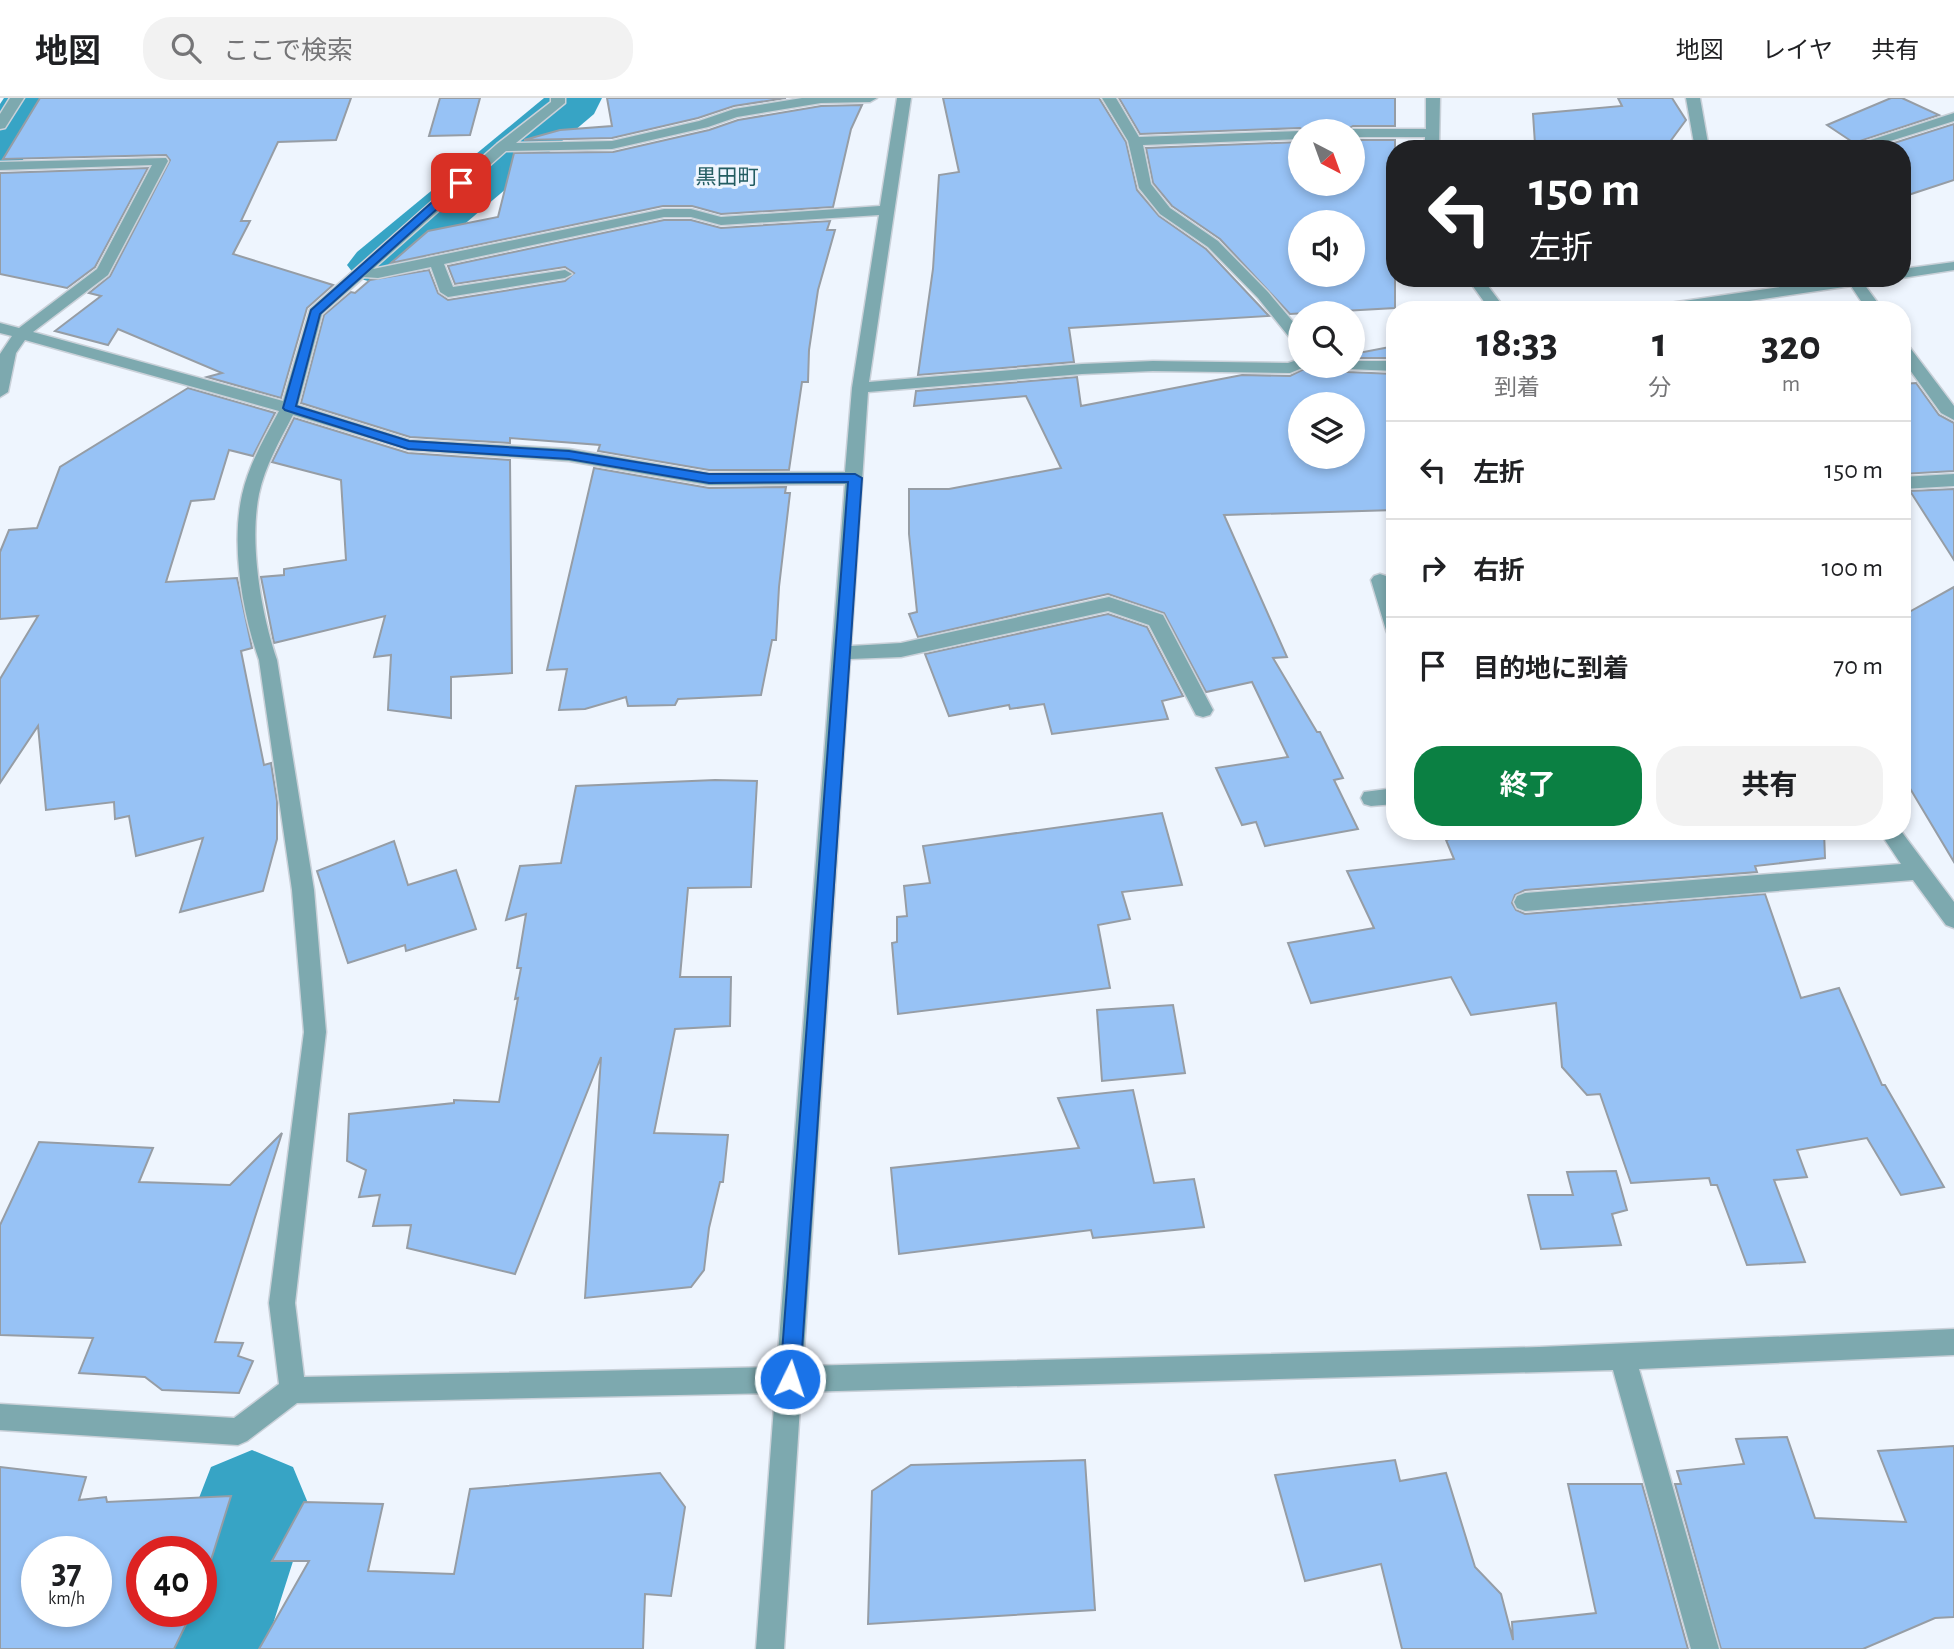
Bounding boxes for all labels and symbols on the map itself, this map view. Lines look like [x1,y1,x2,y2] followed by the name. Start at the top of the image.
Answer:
[1288,119,1365,196] north arrow
[431,153,491,213] pin
[696,167,759,188] district label: 黒田町
[753,1342,827,1416] position arrow
[126,1536,217,1627] speed limit sign: 40

